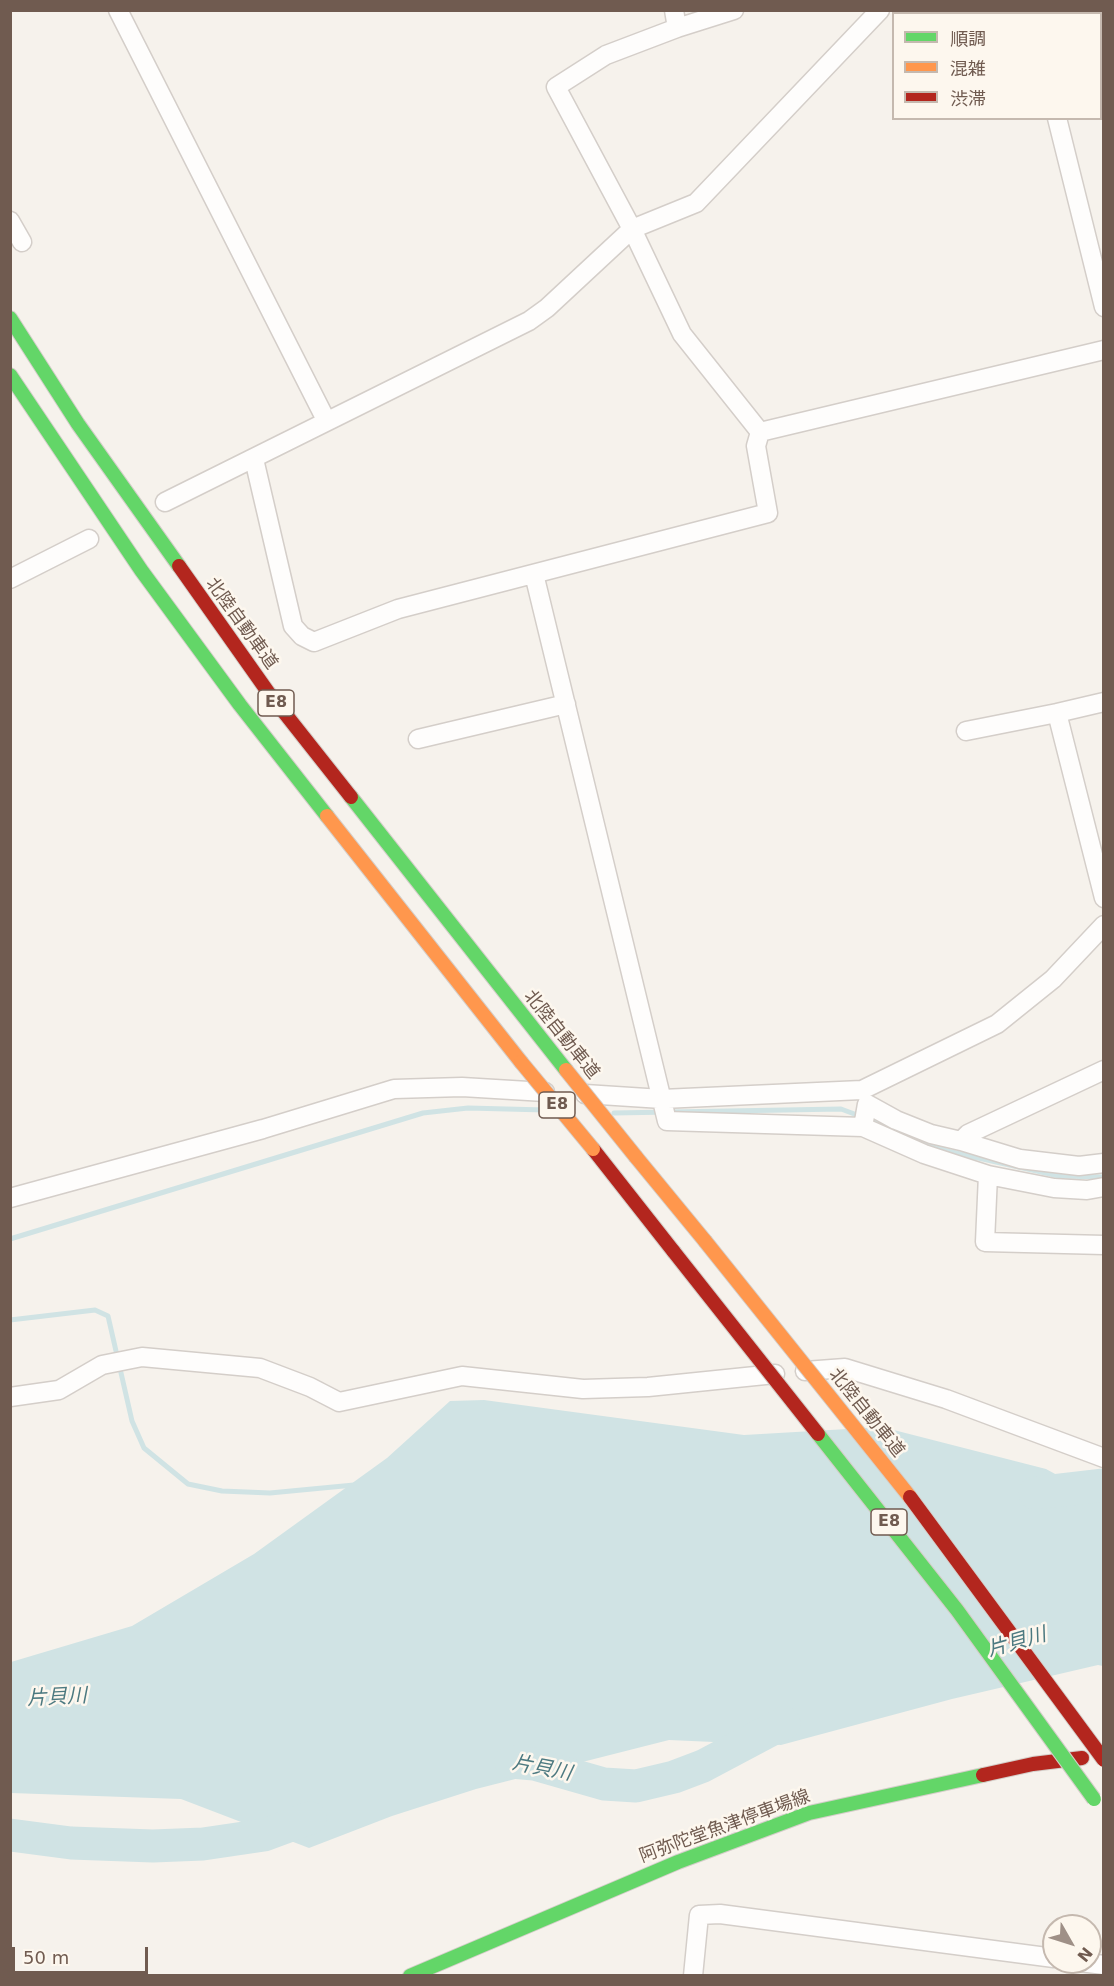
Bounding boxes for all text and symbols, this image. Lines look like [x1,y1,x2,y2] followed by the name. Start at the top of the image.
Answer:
[892,12,1102,120] legend
[950,28,986,49] text: 順調
[950,58,986,79] text: 混雑
[950,88,986,109] text: 渋滞
[201,574,281,674] street label: 北陸自動車道
[258,690,294,716] road number: E8
[519,986,603,1084] street label: 北陸自動車道
[539,1092,575,1118] road number: E8
[824,1364,908,1462] street label: 北陸自動車道
[871,1509,907,1535] road number: E8
[985,1623,1049,1663] water label: 片貝川
[26,1684,88,1712] water label: 片貝川
[510,1751,574,1787] water label: 片貝川
[637,1786,813,1868] street label: 阿弥陀堂魚津停車場線
[1042,1914,1102,1974] north arrow
[15,1935,152,1973] scale bar
[1073,1943,1096,1966] text: N
[23,1947,69,1968] text: 50 m

